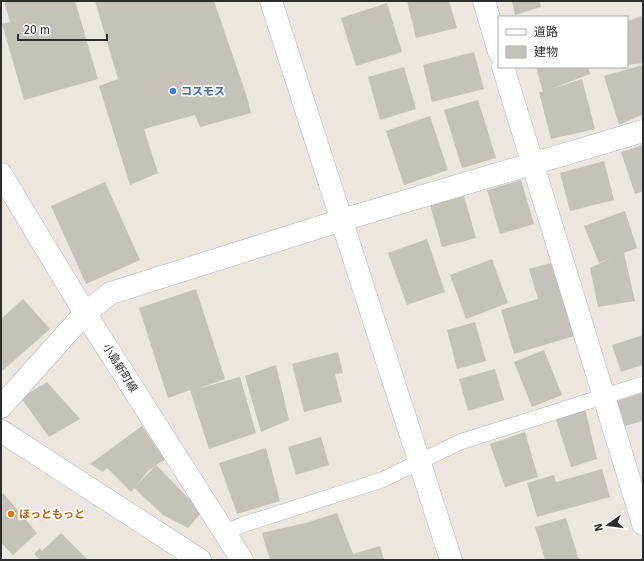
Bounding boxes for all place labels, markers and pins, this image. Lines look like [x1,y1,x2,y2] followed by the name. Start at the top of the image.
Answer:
[181,85,225,98] place label: コスモス
[168,86,178,96] marker: コスモス
[19,508,85,521] place label: ほっともっと
[6,509,16,519] marker: ほっともっと

